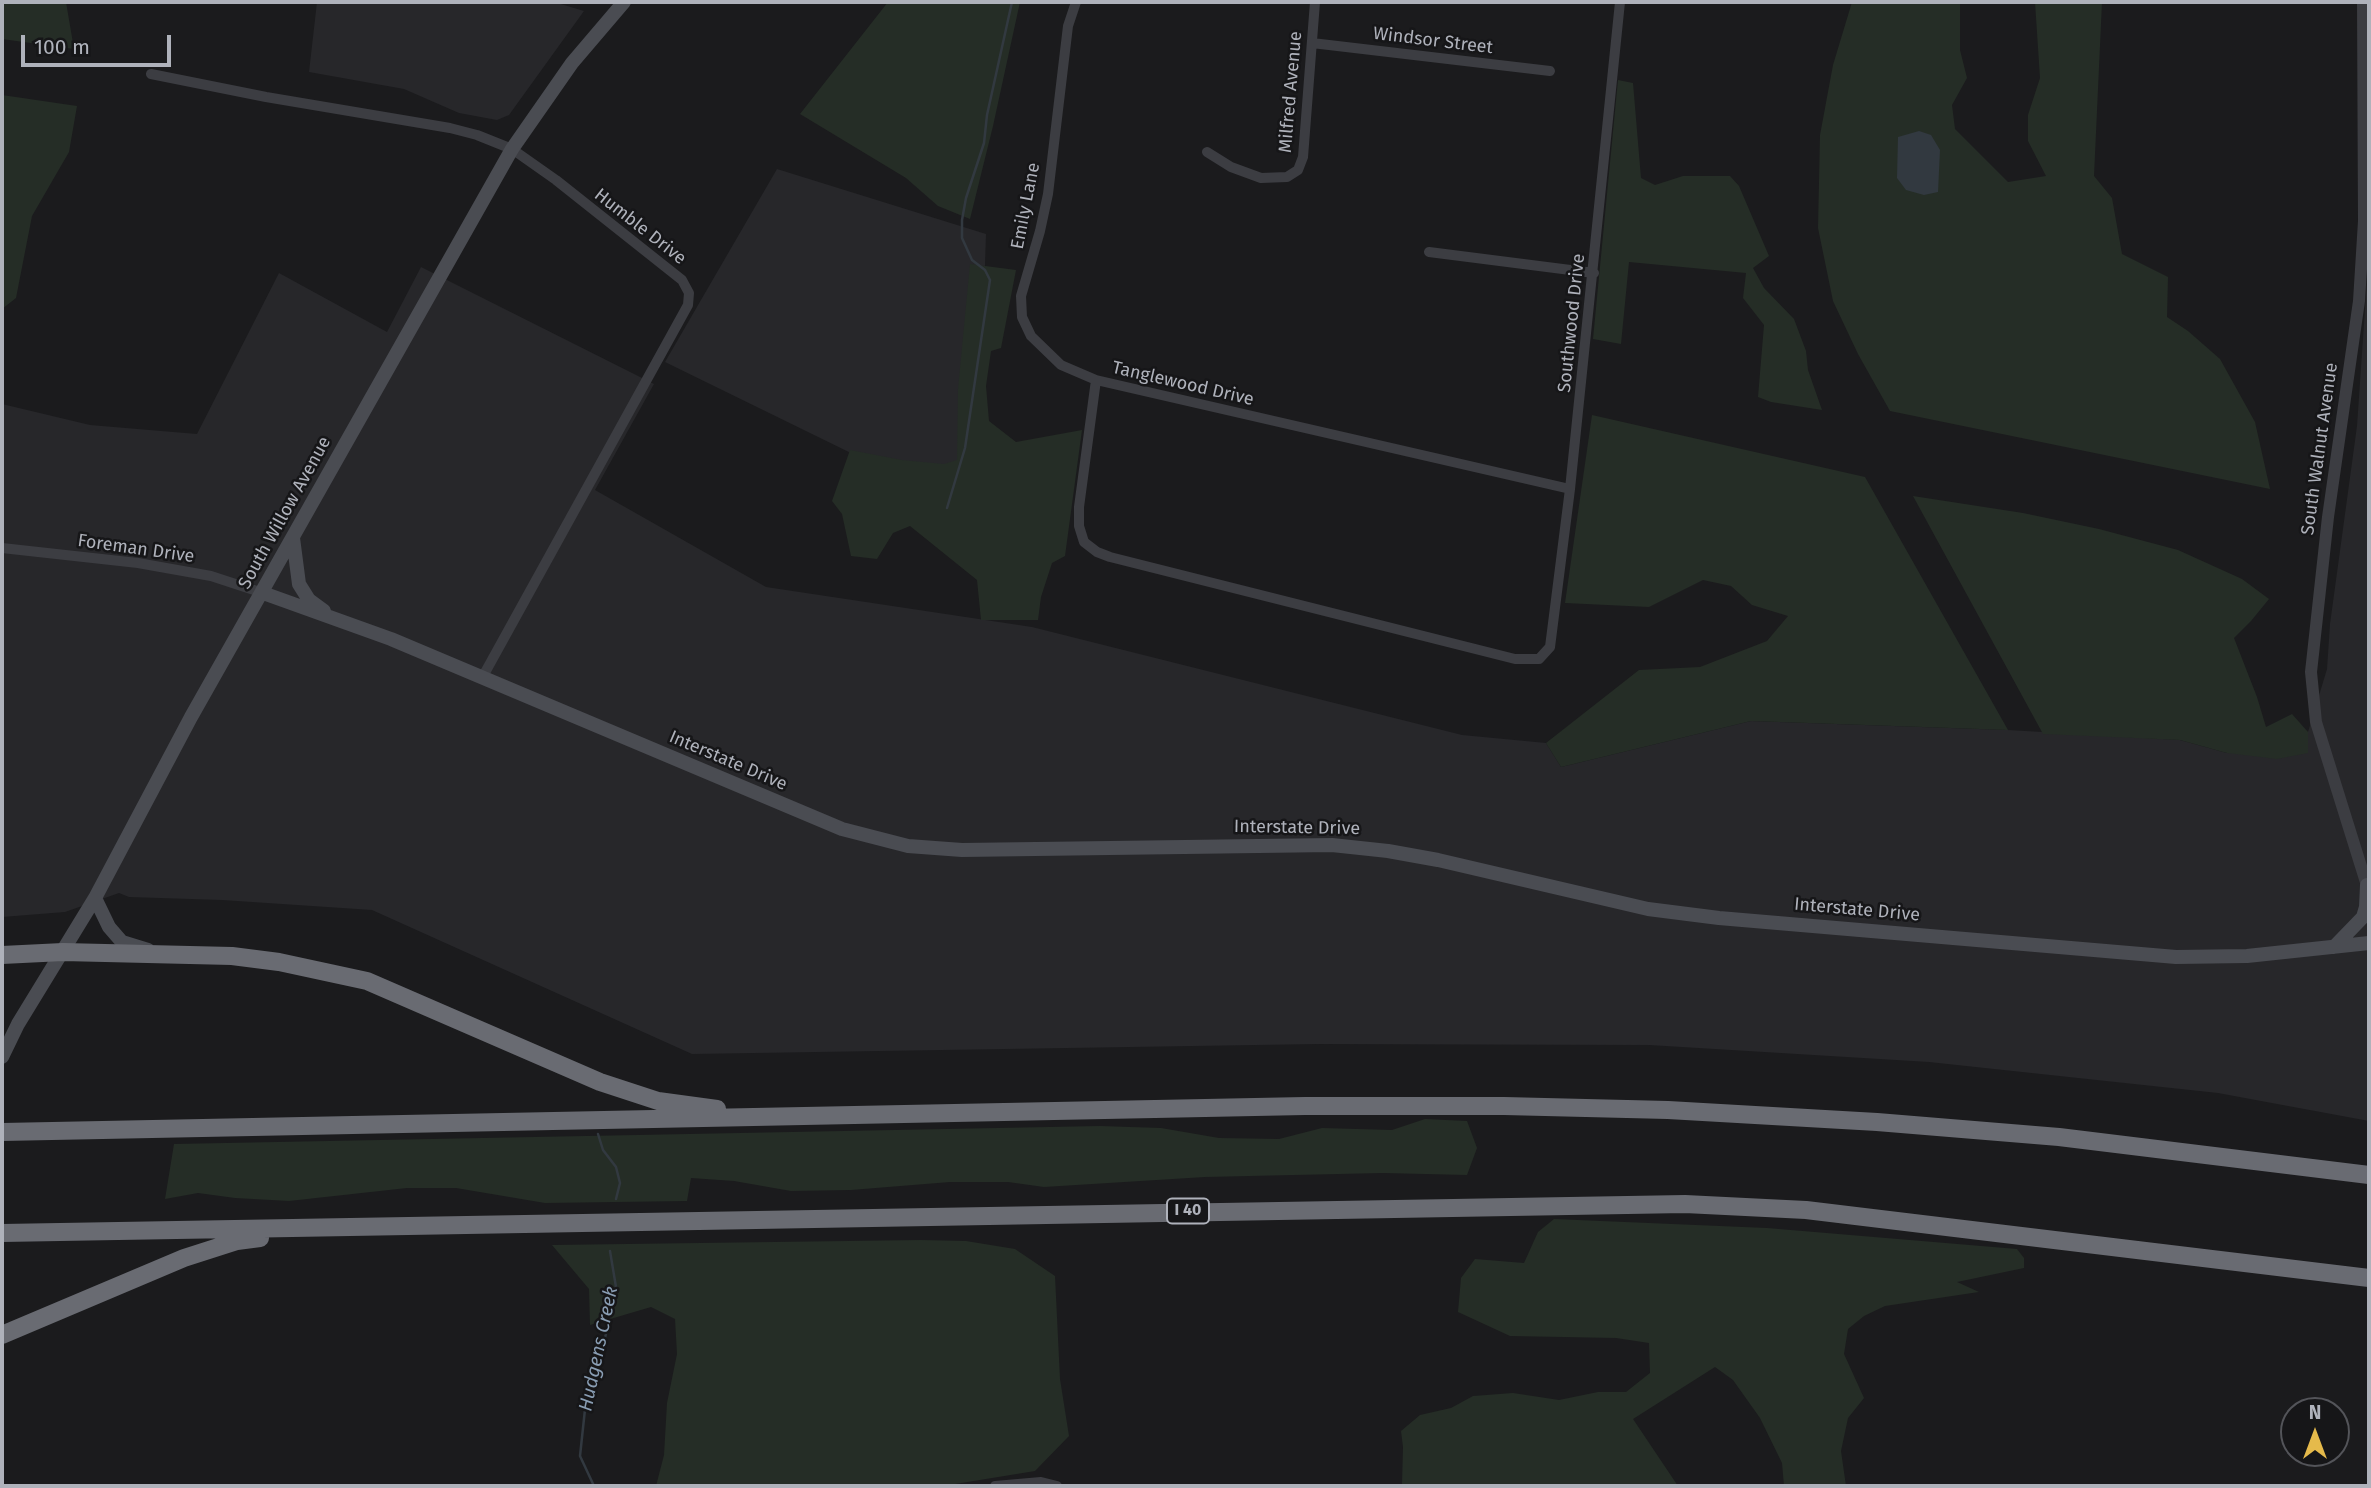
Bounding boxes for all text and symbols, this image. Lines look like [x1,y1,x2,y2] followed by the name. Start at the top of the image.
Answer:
[24,21,175,65] scale bar
[1372,23,1494,59] street label: Windsor Street
[1275,30,1307,154] street label: Milfred Avenue
[34,34,90,60] text: 100 m
[1007,161,1045,251] street label: Emily Lane
[590,184,690,270] street label: Humble Drive
[1554,252,1590,394] street label: Southwood Drive
[1110,357,1256,411] street label: Tanglewood Drive
[2297,361,2343,537] street label: South Walnut Avenue
[234,433,336,593] street label: South Willow Avenue
[76,530,196,568] street label: Foreman Drive
[666,726,790,796] street label: Interstate Drive
[1234,816,1360,840] street label: Interstate Drive
[1793,894,1921,926] street label: Interstate Drive
[1167,1198,1209,1224] road number: I 40
[575,1284,623,1414] water label: Hudgens Creek
[2280,1397,2350,1467] north arrow
[2309,1401,2321,1424] text: N

